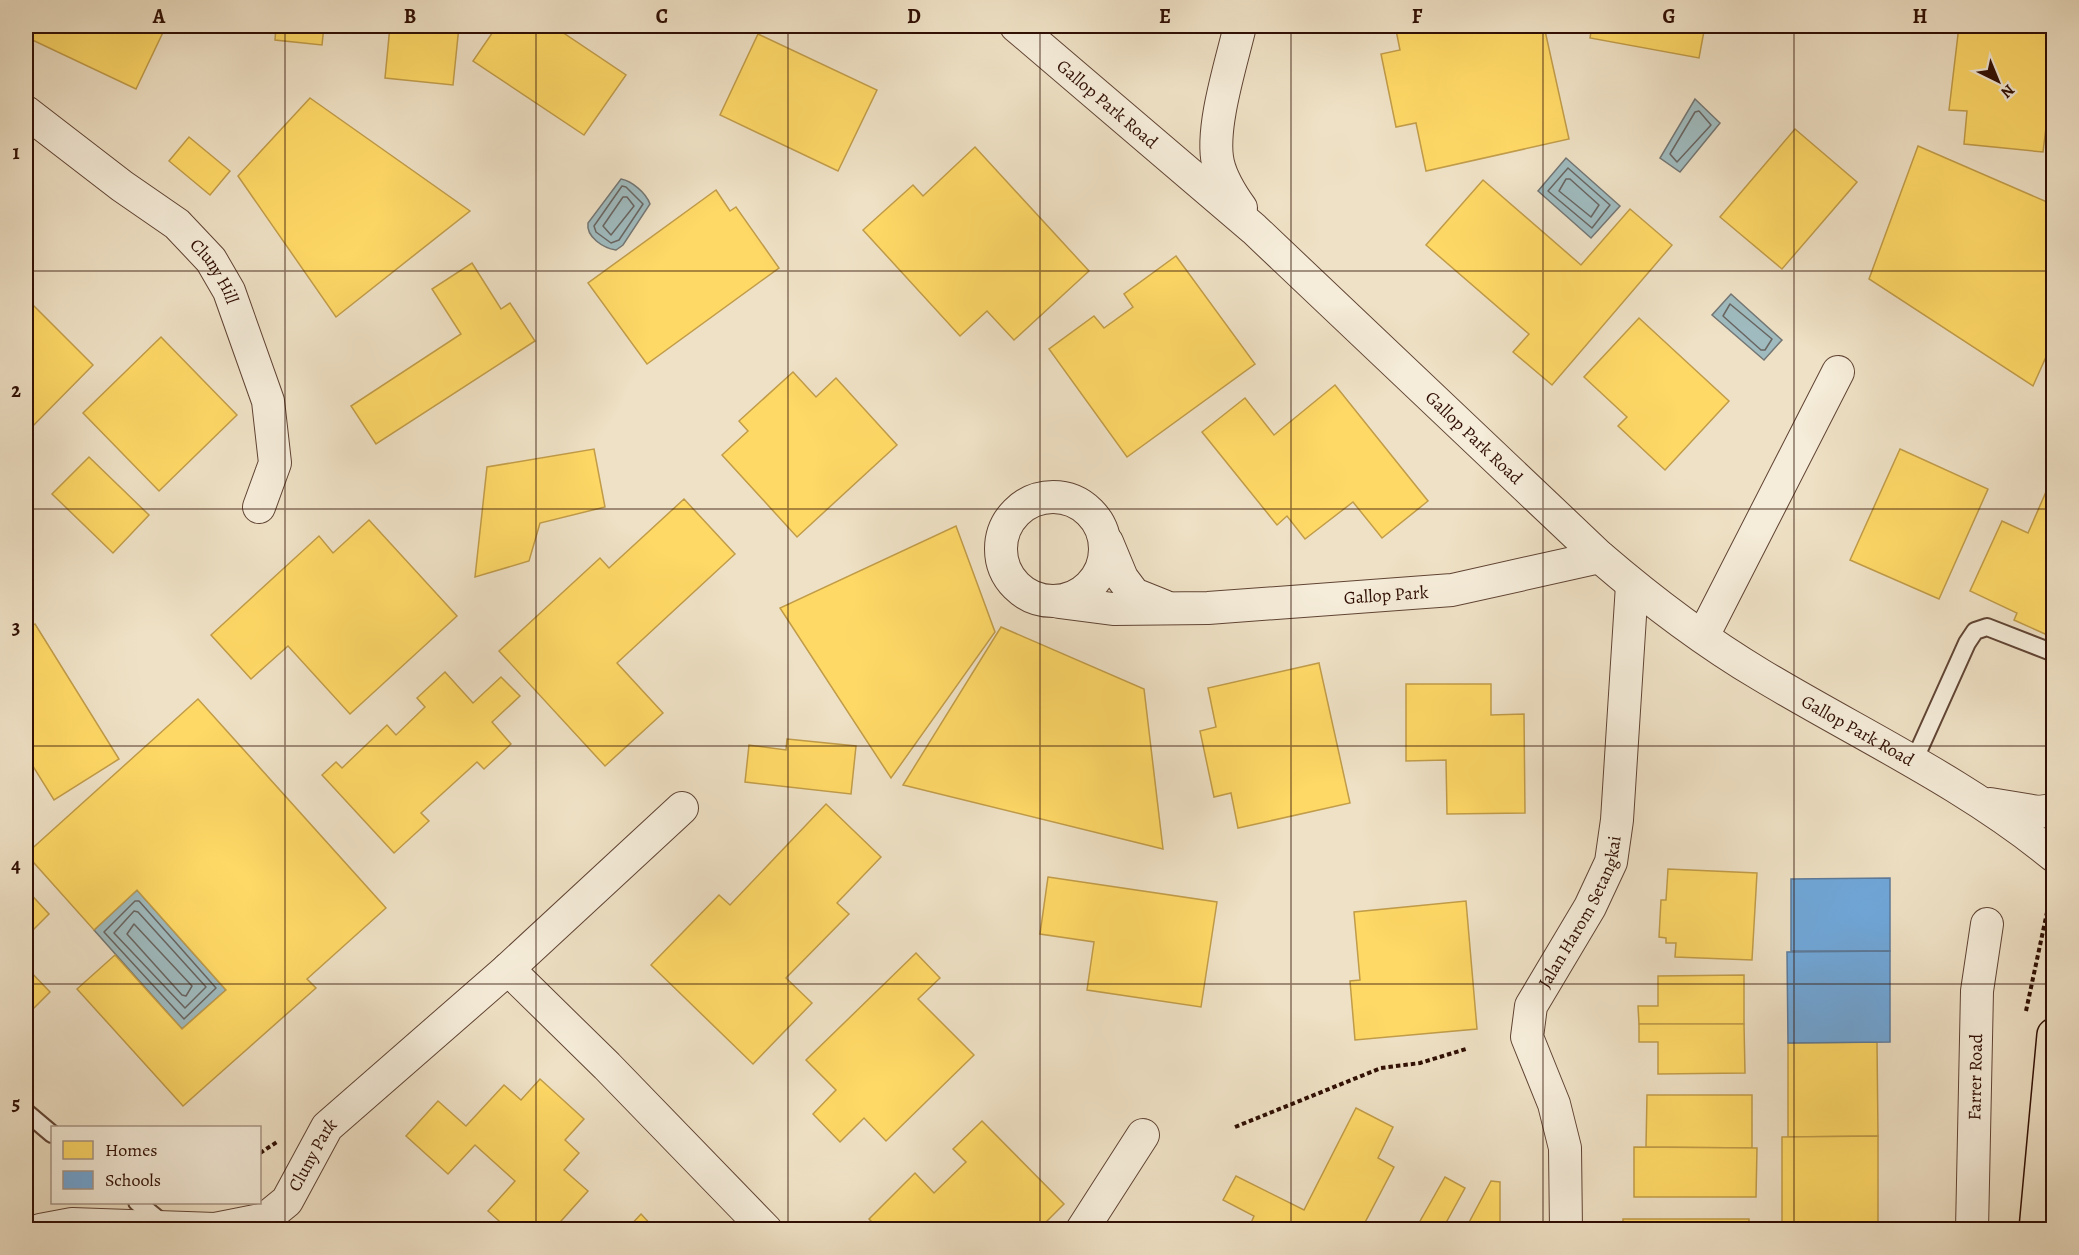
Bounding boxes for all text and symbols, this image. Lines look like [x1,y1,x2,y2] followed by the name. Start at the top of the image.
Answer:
[152,3,166,30] text: A
[404,3,416,30] text: B
[656,3,668,30] text: C
[907,3,921,30] text: D
[1159,3,1171,30] text: E
[1412,3,1423,30] text: F
[1662,3,1676,30] text: G
[1913,3,1928,30] text: H
[1968,51,2028,111] north arrow
[1052,54,1163,154] street label: Gallop Park Road
[1996,79,2019,103] text: N
[12,139,20,166] text: 1
[185,233,245,307] street label: Cluny Hill
[11,377,21,404] text: 2
[1420,386,1528,490] street label: Gallop Park Road
[1343,580,1429,610] street label: Gallop Park
[12,614,20,641] text: 3
[1797,689,1919,772] street label: Gallop Park Road
[1532,834,1627,992] street label: Jalan Harom Setangkai
[11,852,21,879] text: 4
[1962,1033,1988,1121] street label: Farrer Road
[12,1090,20,1117] text: 5
[283,1112,342,1195] street label: Cluny Park
[51,1126,261,1204] legend
[105,1138,157,1162] text: Homes
[105,1168,161,1192] text: Schools

